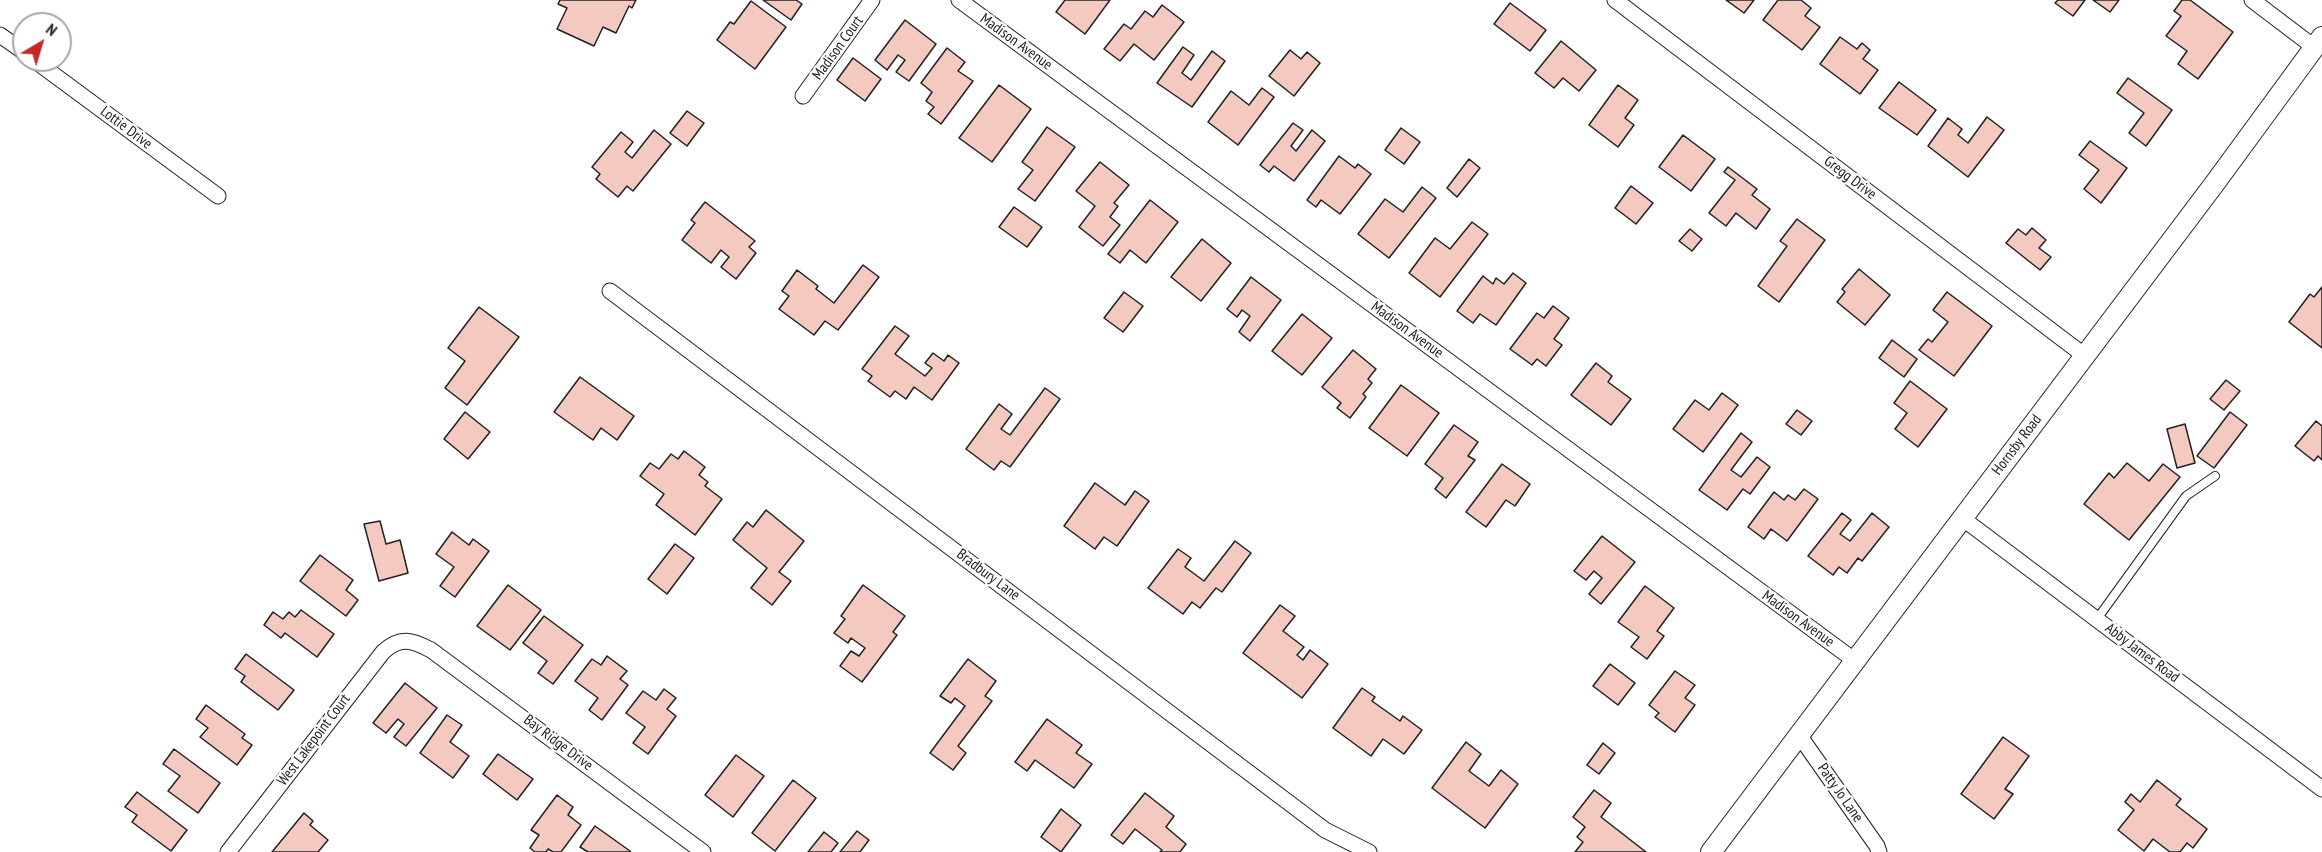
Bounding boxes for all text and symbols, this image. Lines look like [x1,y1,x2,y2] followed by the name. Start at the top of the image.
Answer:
[977,10,1055,74] street label: Madison Avenue
[12,12,72,72] north arrow
[809,13,867,83] street label: Madison Court
[42,19,61,40] text: N
[97,103,155,153] street label: Lottie Drive
[1820,152,1880,204] street label: Gregg Drive
[1368,298,1446,362] street label: Madison Avenue
[1988,411,2046,479] street label: Hornsby Road
[953,545,1023,605] street label: Bradbury Lane
[1759,587,1837,651] street label: Madison Avenue
[2101,619,2183,687] street label: Abby James Road
[274,691,354,789] street label: West Lakepoint Court
[520,711,596,775] street label: Bay Ridge Drive
[1813,760,1867,826] street label: Patty Jo Lane

